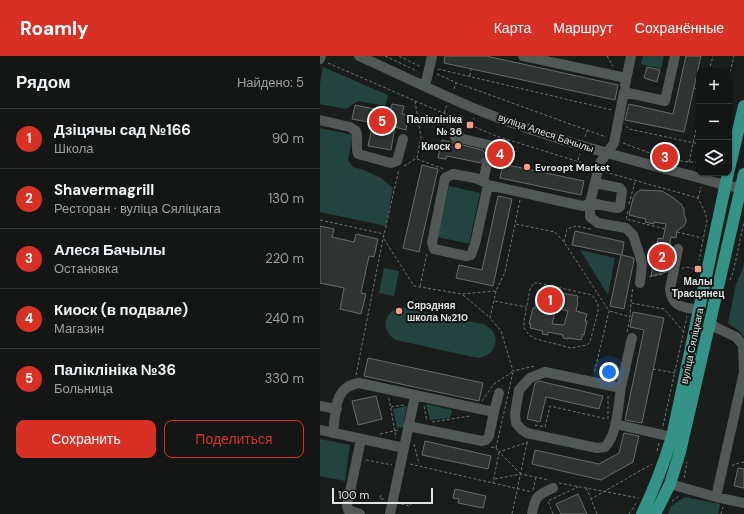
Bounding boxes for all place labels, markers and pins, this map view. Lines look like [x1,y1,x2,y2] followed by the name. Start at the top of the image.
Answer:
[369,106,395,136] pin: 5
[406,113,462,138] place label: Паліклініка № 36
[465,120,475,130] marker: Паліклініка № 36
[487,139,513,169] pin: 4
[421,140,451,153] place label: Киоск
[453,141,463,151] marker: Киоск
[652,142,678,172] pin: 3
[535,161,610,174] place label: Evroopt Market
[522,162,532,172] marker: Evroopt Market
[649,242,675,272] pin: 2
[693,264,703,274] marker: Малы Трасцянец
[672,275,725,300] place label: Малы Трасцянец
[537,285,563,315] pin: 1
[407,299,468,324] place label: Сярэдняя школа №210
[394,306,404,316] marker: Сярэдняя школа №210

